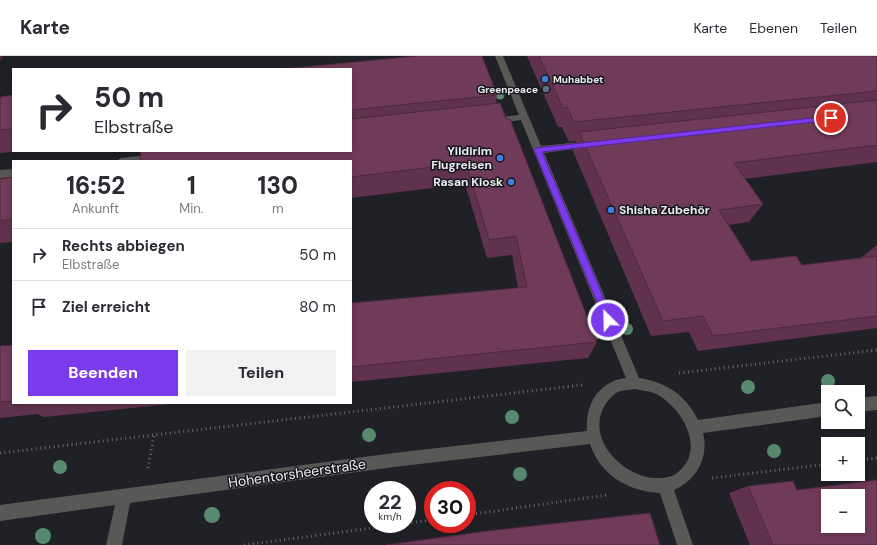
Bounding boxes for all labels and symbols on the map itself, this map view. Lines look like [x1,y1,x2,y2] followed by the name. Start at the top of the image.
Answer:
[553,73,603,86] place label: Muhabbet
[540,74,550,84] marker: Muhabbet
[477,83,538,96] place label: Greenpeace
[541,84,551,94] marker: Greenpeace
[814,101,848,135] pin
[431,143,492,173] place label: Yildirim Flugreisen
[495,153,505,163] marker: Yildirim Flugreisen
[433,174,503,190] place label: Rasan Kiosk
[506,177,516,187] marker: Rasan Kiosk
[619,202,710,218] place label: Shisha Zubehör
[606,205,616,215] marker: Shisha Zubehör
[587,299,629,341] position arrow
[227,454,367,492] street label: Hohentorsheerstraße
[424,481,476,533] speed limit sign: 30

